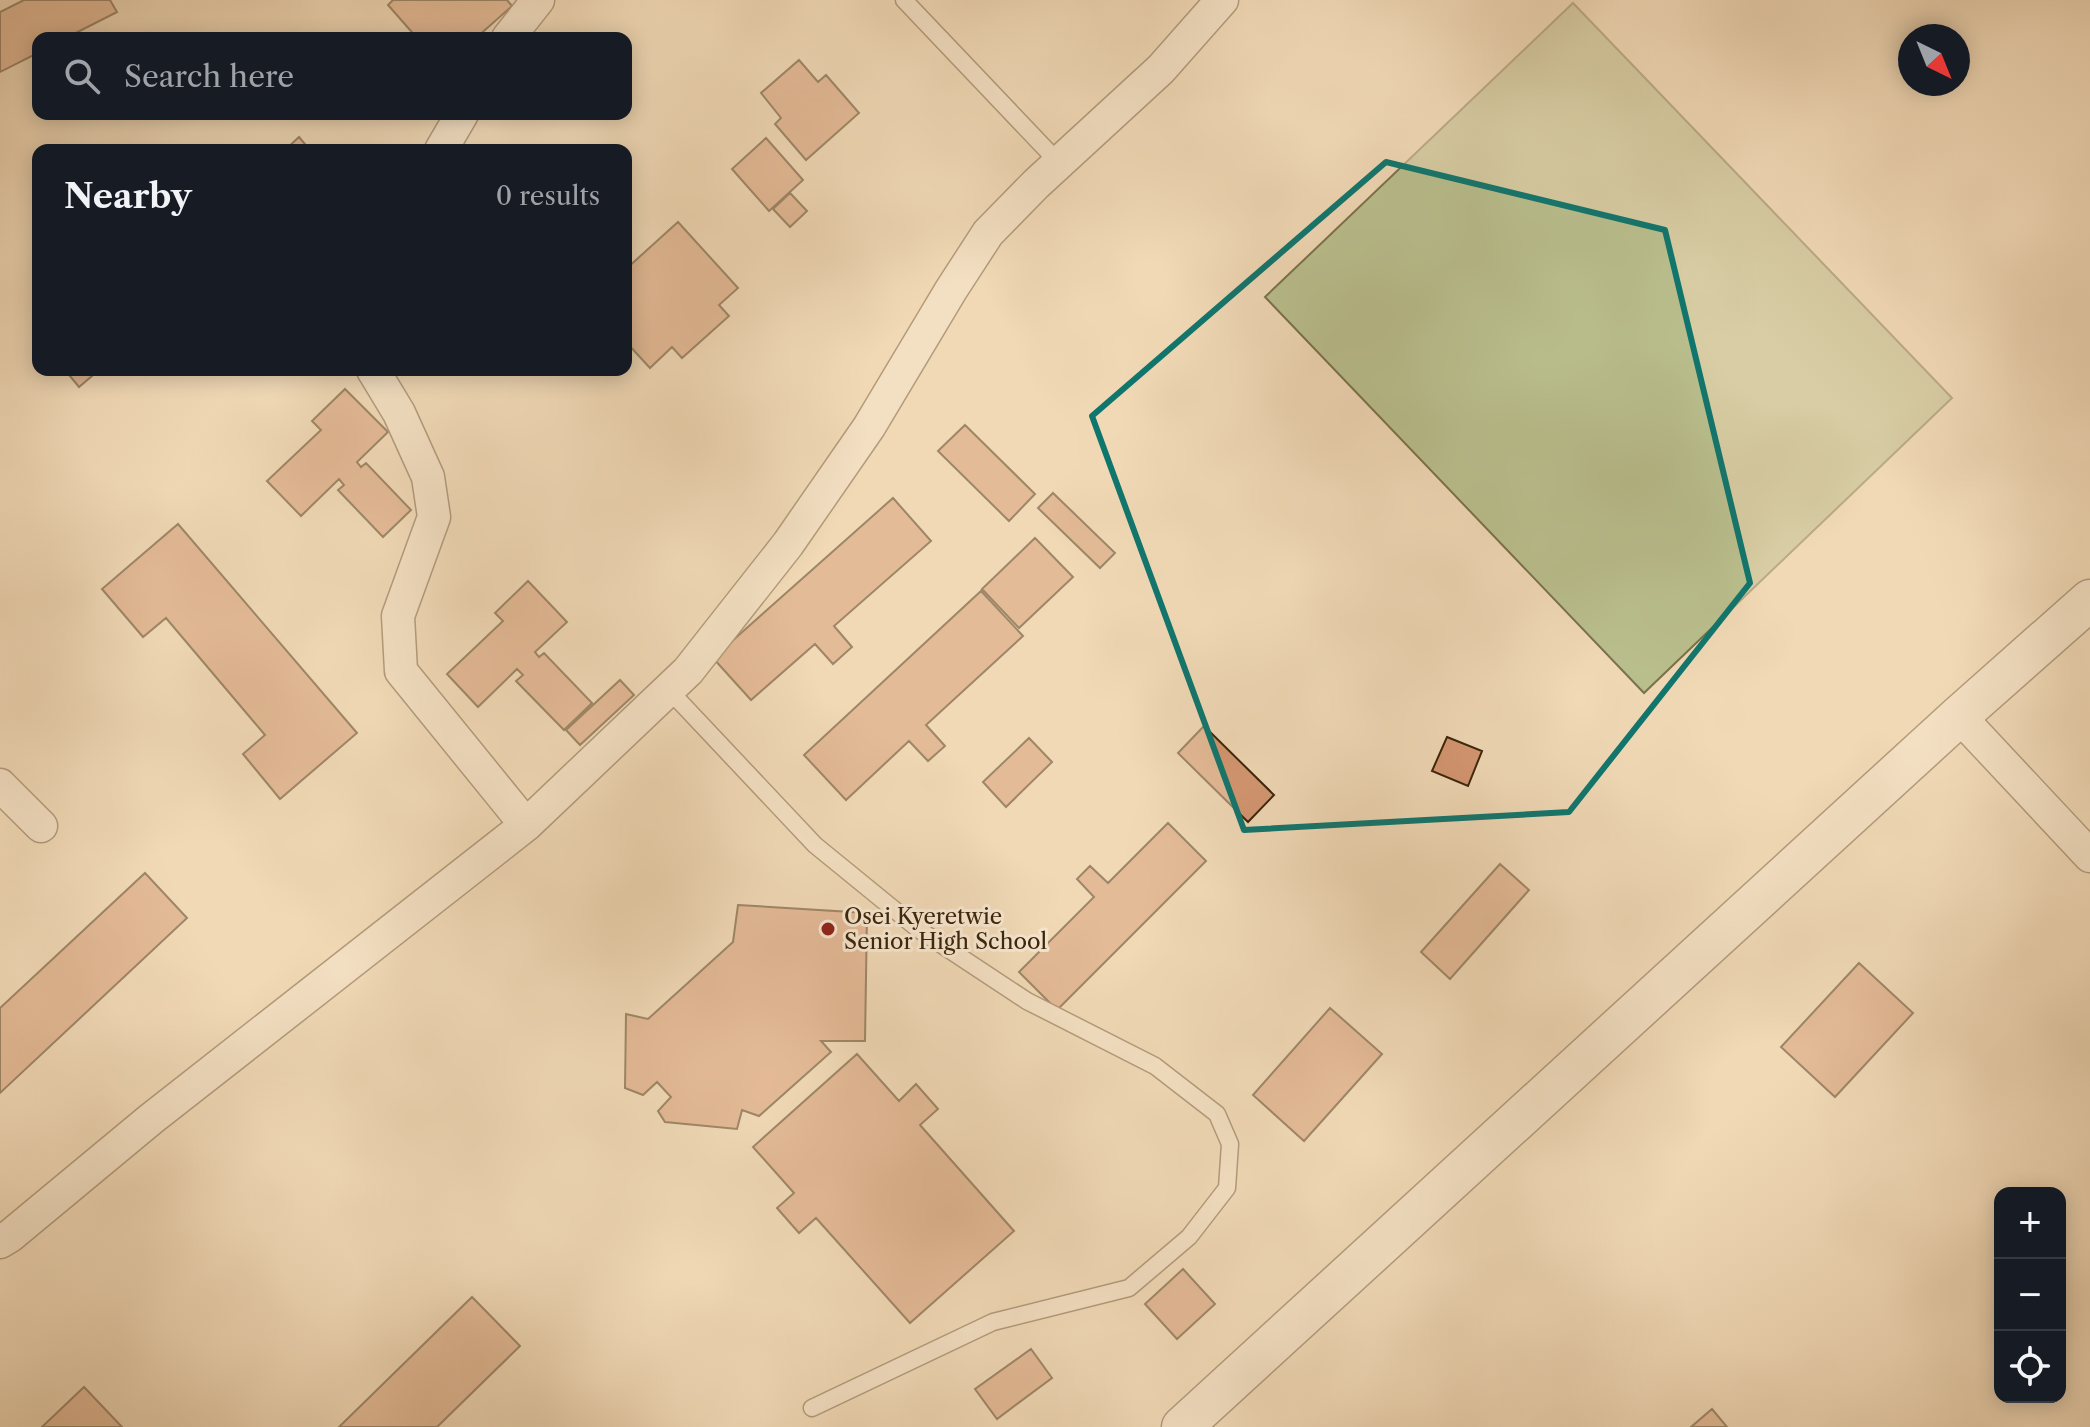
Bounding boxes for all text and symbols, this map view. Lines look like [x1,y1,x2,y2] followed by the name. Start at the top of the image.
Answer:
[1898,24,1970,96] north arrow
[32,32,632,120] search box
[60,54,104,98] icon: search
[124,58,294,95] text: Search here
[64,175,192,217] text: Nearby
[496,180,600,212] text: 0 results
[844,903,1047,955] place label: Osei Kyeretwie Senior High School
[819,920,837,938] marker: Osei Kyeretwie Senior High School
[1994,1187,2066,1403] map controls
[1994,1187,2066,1259] button: +
[1994,1259,2066,1331] button: −
[1994,1331,2066,1403] button: locate

